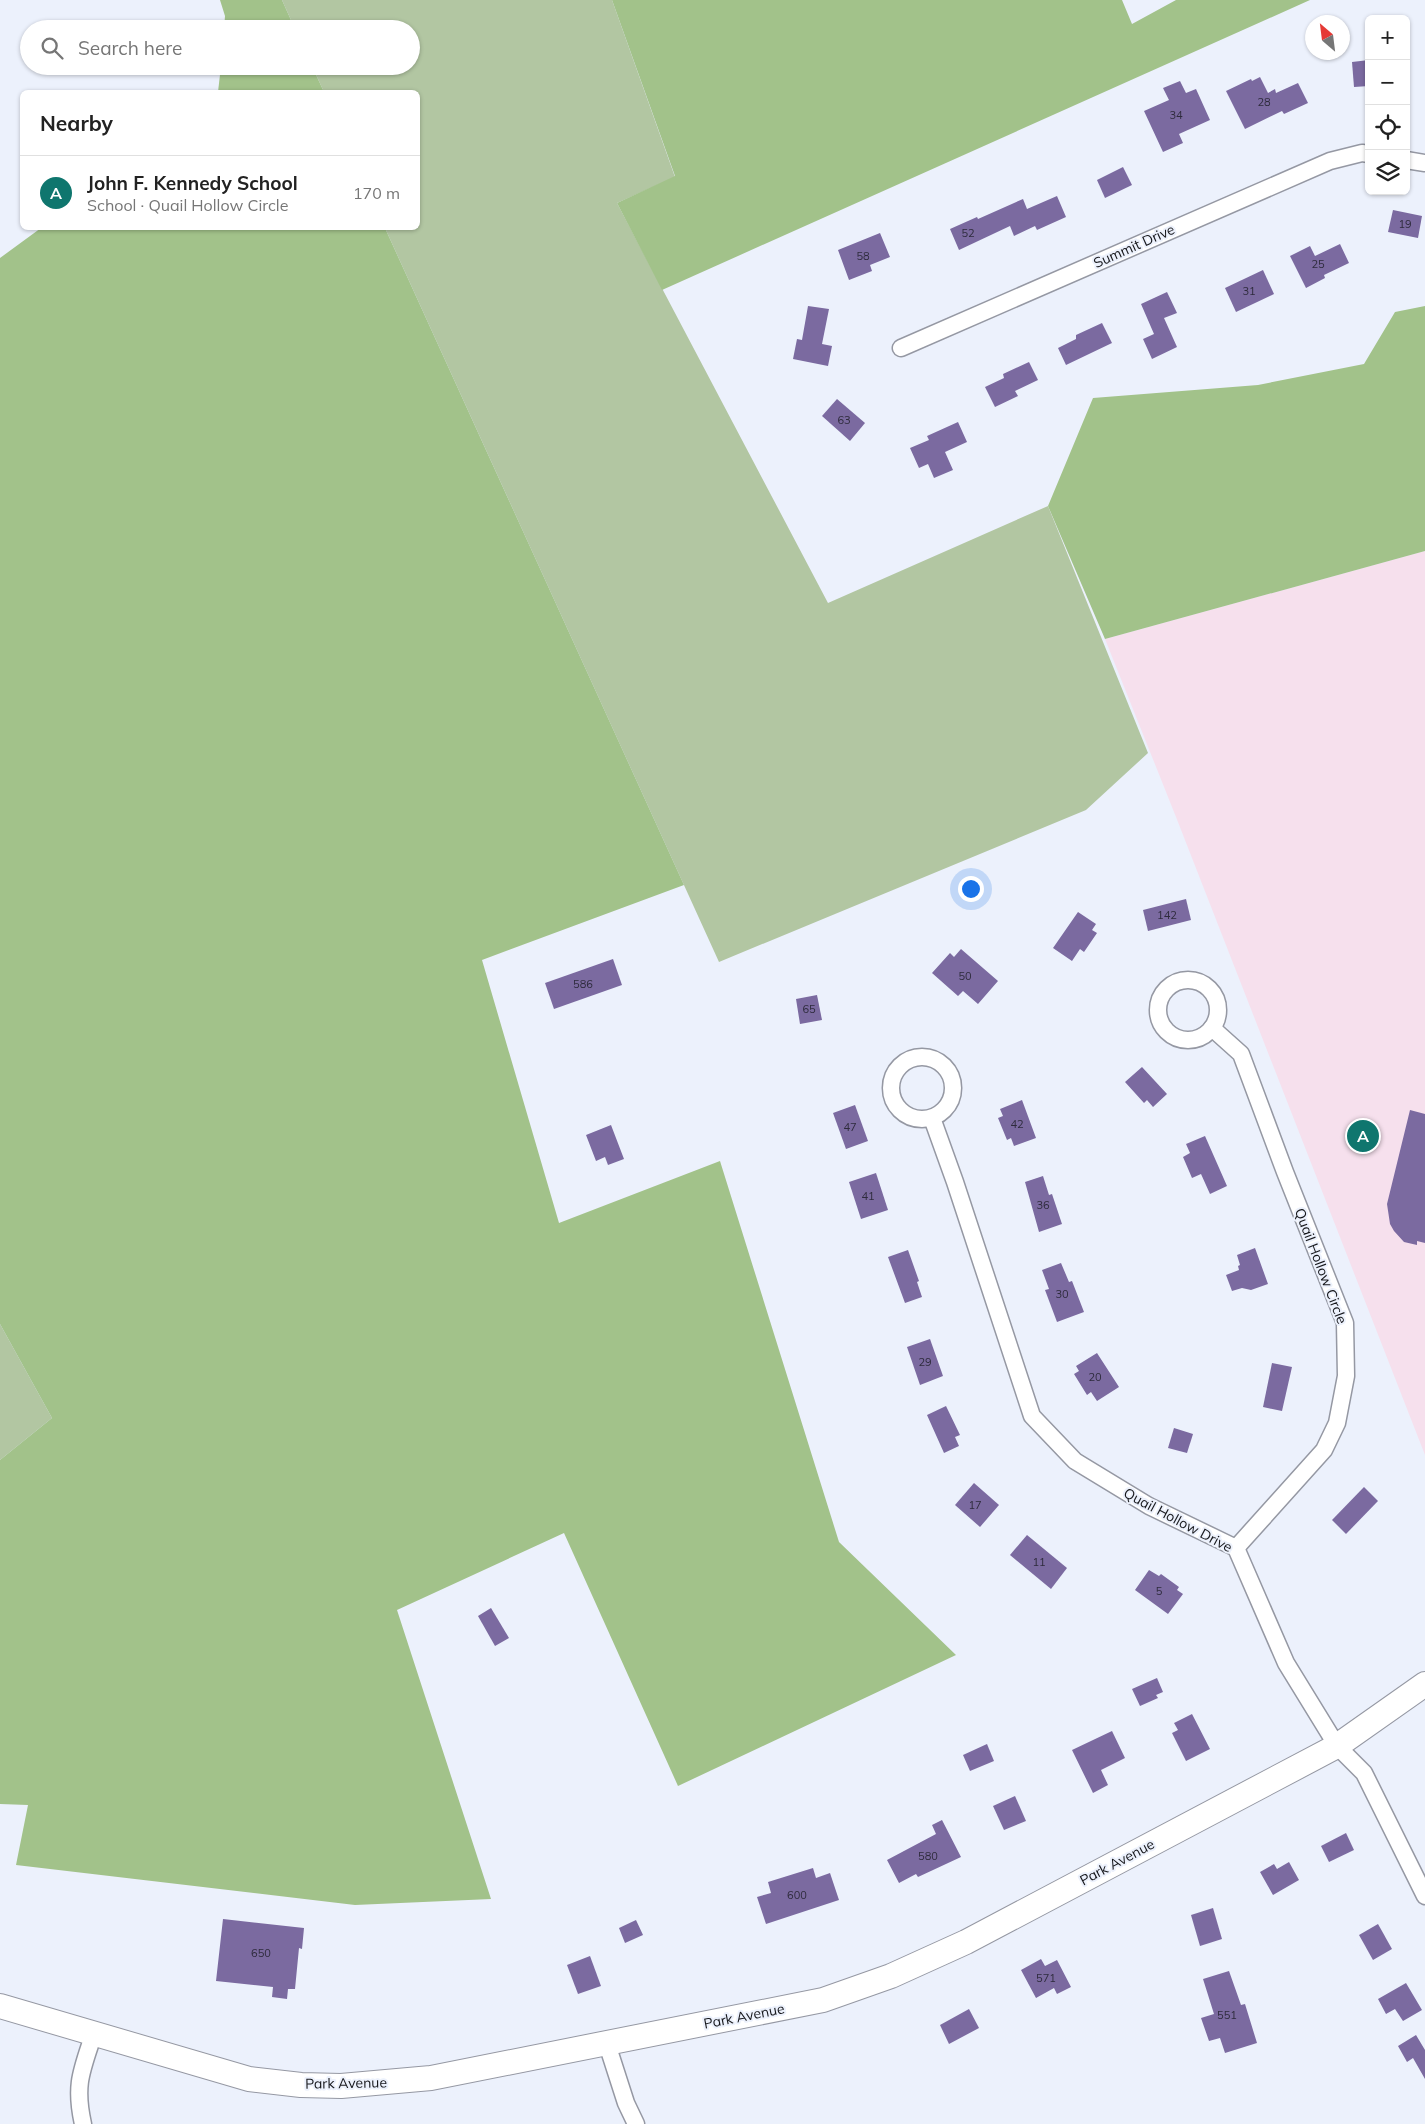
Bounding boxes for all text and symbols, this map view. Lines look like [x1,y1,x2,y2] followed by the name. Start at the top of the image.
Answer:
[1305,15,1350,60] north arrow
[1365,15,1410,195] map controls
[1365,15,1410,60] button: +
[20,20,420,75] search box
[38,34,66,62] icon: search
[78,36,182,60] text: Search here
[1365,60,1410,105] button: −
[1257,95,1271,109] house number: 28
[1365,105,1410,150] button: locate
[1169,108,1183,122] house number: 34
[40,110,113,136] text: Nearby
[1365,150,1410,195] button: layers
[87,171,298,195] text: John F. Kennedy School
[50,183,62,203] text: A
[353,183,400,203] text: 170 m
[87,195,288,215] text: School · Quail Hollow Circle
[1398,217,1412,231] house number: 19
[1091,220,1177,272] street label: Summit Drive
[961,226,975,240] house number: 52
[856,249,870,263] house number: 58
[1311,257,1325,271] house number: 25
[1242,284,1256,298] house number: 31
[837,413,851,427] house number: 63
[958,876,984,902] your location
[1157,908,1177,922] house number: 142
[958,969,972,983] house number: 50
[573,977,593,991] house number: 586
[802,1002,816,1016] house number: 65
[1010,1117,1024,1131] house number: 42
[1347,1117,1379,1155] pin: A
[843,1120,857,1134] house number: 47
[861,1189,875,1203] house number: 41
[1036,1198,1050,1212] house number: 36
[1291,1206,1351,1326] street label: Quail Hollow Circle
[1055,1287,1069,1301] house number: 30
[918,1355,932,1369] house number: 29
[1088,1370,1102,1384] house number: 20
[1121,1484,1235,1556] street label: Quail Hollow Drive
[968,1498,982,1512] house number: 17
[1032,1555,1046,1569] house number: 11
[1156,1584,1163,1598] house number: 5
[1077,1835,1157,1889] street label: Park Avenue
[918,1849,938,1863] house number: 580
[787,1888,807,1902] house number: 600
[251,1946,271,1960] house number: 650
[1036,1971,1056,1985] house number: 571
[702,1999,786,2033] street label: Park Avenue
[1217,2008,1237,2022] house number: 551
[305,2073,387,2093] street label: Park Avenue

